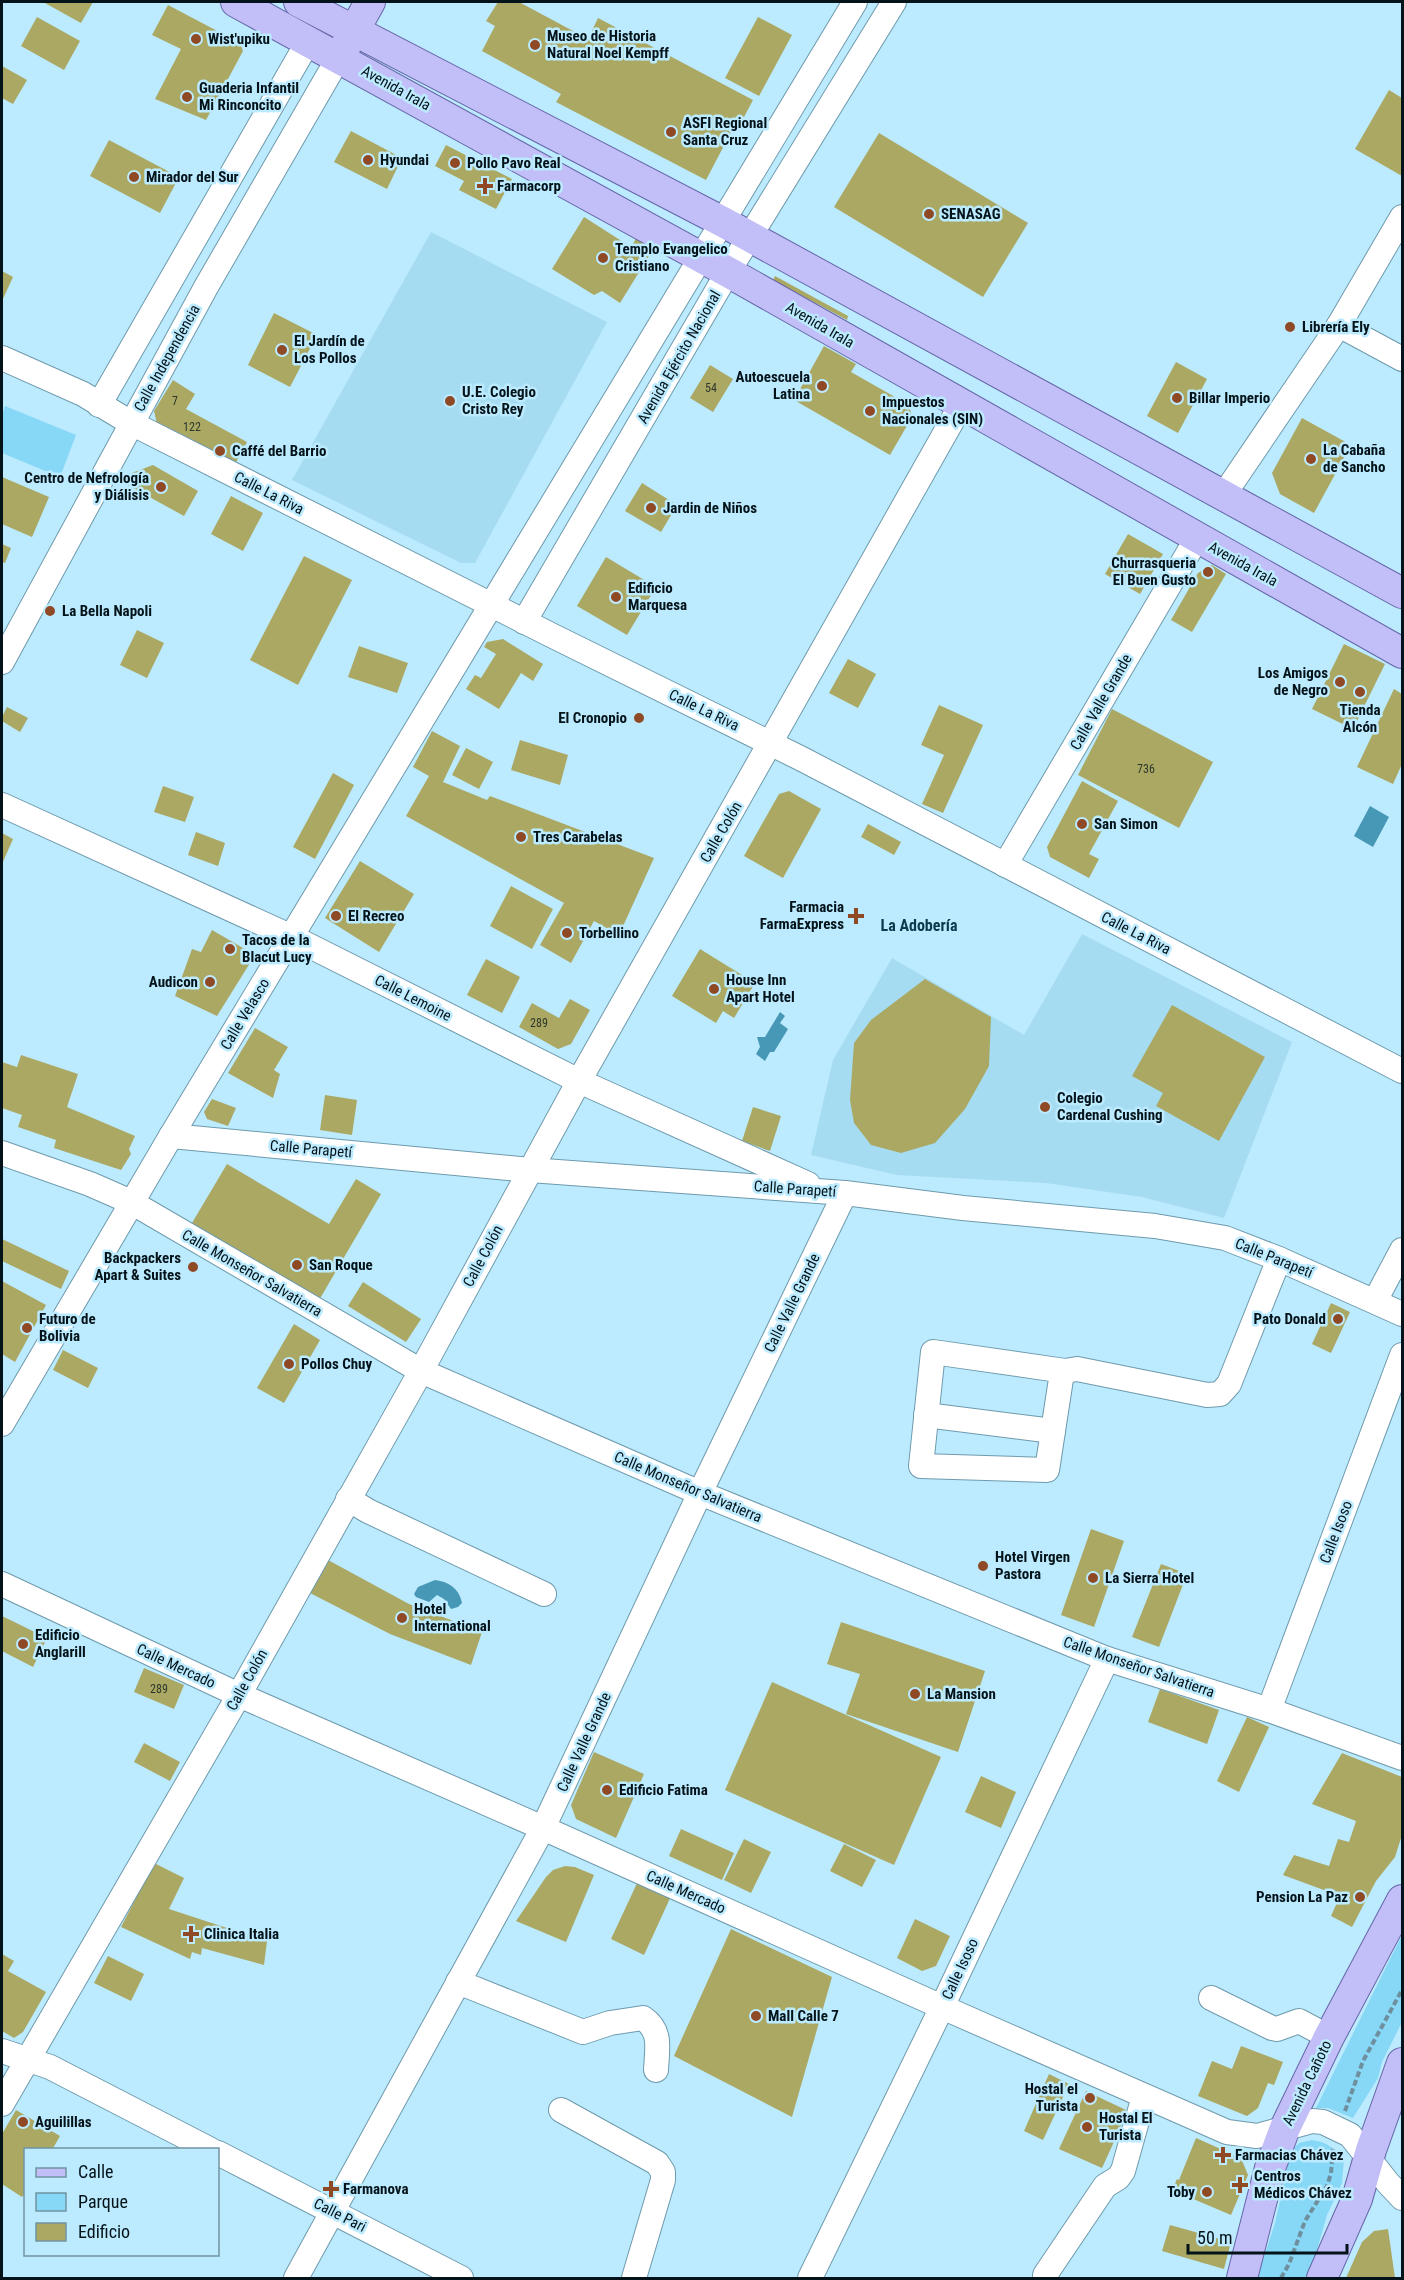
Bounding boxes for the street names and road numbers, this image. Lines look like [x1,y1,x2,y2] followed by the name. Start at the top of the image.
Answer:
[358,62,434,114] street label: Avenida Irala
[634,287,724,427] street label: Avenida Ejército Nacional
[782,298,858,352] street label: Avenida Irala
[130,301,204,415] street label: Calle Independencia
[231,468,307,518] street label: Calle La Riva
[1205,538,1281,590] street label: Avenida Irala
[1066,651,1136,753] street label: Calle Valle Grande
[666,685,742,735] street label: Calle La Riva
[696,798,746,866] street label: Calle Colón
[1098,908,1174,958] street label: Calle La Riva
[372,971,454,1025] street label: Calle Lemoine
[217,975,273,1053] street label: Calle Velasco
[269,1136,354,1162] street label: Calle Parapetí
[753,1177,838,1201] street label: Calle Parapetí
[459,1222,507,1290] street label: Calle Colón
[179,1226,325,1320] street label: Calle Monseñor Salvatierra
[1232,1234,1317,1282] street label: Calle Parapetí
[760,1251,824,1355] street label: Calle Valle Grande
[611,1448,765,1526] street label: Calle Monseñor Salvatierra
[1316,1498,1356,1566] street label: Calle Isoso
[1061,1633,1217,1701] street label: Calle Monseñor Salvatierra
[134,1640,218,1692] street label: Calle Mercado
[223,1646,271,1714] street label: Calle Colón
[553,1689,615,1795] street label: Calle Valle Grande
[644,1867,728,1917] street label: Calle Mercado
[938,1935,982,2003] street label: Calle Isoso
[1279,2037,1335,2129] street label: Avenida Cañoto
[311,2194,369,2236] street label: Calle Pari

